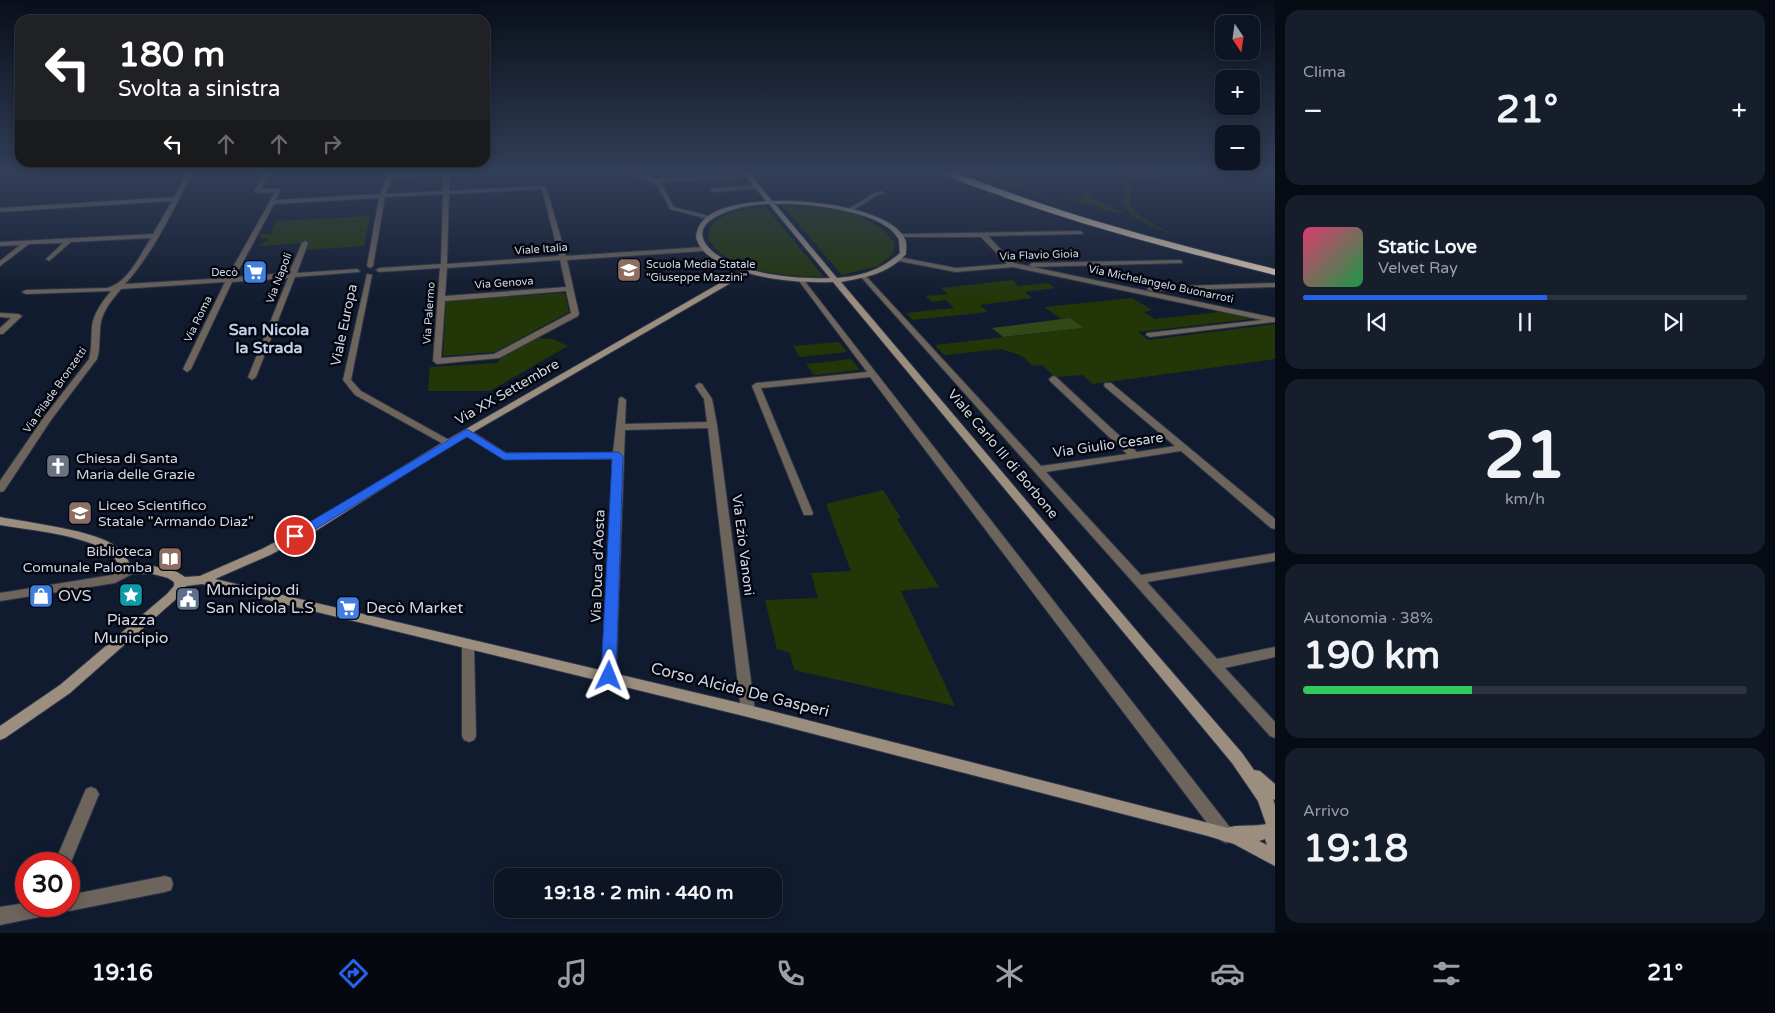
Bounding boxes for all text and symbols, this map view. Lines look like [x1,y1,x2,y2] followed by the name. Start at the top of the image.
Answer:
[1215,15,1260,60] north arrow
[1215,15,1260,170] map controls
[118,34,225,76] text: 180 m
[35,35,100,100] icon: left
[1303,62,1346,82] text: Clima
[1215,70,1260,115] button: +
[118,76,280,102] text: Svolta a sinistra
[1496,87,1558,133] text: 21°
[1303,94,1323,128] text: −
[1731,94,1747,128] text: +
[1215,125,1260,170] button: −
[159,130,187,158] icon: left
[212,130,240,158] icon: ahead
[265,130,293,158] icon: ahead
[318,130,346,158] icon: right
[1378,236,1477,258] text: Static Love
[514,241,568,257] street label: Viale Italia
[999,247,1079,263] street label: Via Flavio Gioia
[263,251,295,305] street label: Via Napoli
[616,257,642,283] school or university icon: Scuola Media Statale "Giuseppe Mazzini"
[646,258,755,284] place label: Scuola Media Statale "Giuseppe Mazzini"
[1378,258,1458,278] text: Velvet Ray
[242,259,268,285] supermarket icon: Decò
[1087,262,1235,306] street label: Via Michelangelo Buonarroti
[211,266,238,279] place label: Decò
[474,274,534,292] street label: Via Genova
[420,281,438,345] street label: Via Palermo
[327,282,361,368] street label: Viale Europa
[181,294,215,344] street label: Via Roma
[1363,308,1391,336] icon: previous
[1511,308,1539,336] icon: pause
[1659,308,1687,336] icon: next
[229,320,309,358] district label: San Nicola la Strada
[20,344,90,436] street label: Via Pilade Bronzetti
[452,355,562,429] street label: Via XX Settembre
[944,386,1062,522] street label: Viale Carlo III di Borbone
[1484,417,1566,496] text: 21
[1052,429,1164,461] street label: Via Giulio Cesare
[76,450,195,483] place label: Chiesa di Santa Maria delle Grazie
[45,453,71,479] church icon: Chiesa di Santa Maria delle Grazie
[1505,489,1545,509] text: km/h
[728,493,758,597] street label: Via Ezio Vanoni
[98,497,254,530] place label: Liceo Scientifico Statale "Armando Diaz"
[67,500,93,526] school or university icon: Liceo Scientifico Statale "Armando Diaz"
[588,509,608,623] street label: Via Duca d'Aosta
[274,515,316,557] pin
[281,522,309,550] icon: arrive
[23,543,152,576] place label: Biblioteca Comunale Palomba
[157,546,183,572] library icon: Biblioteca Comunale Palomba
[206,580,314,618] place label: Municipio di San Nicola L.S
[118,582,144,608] place icon: Piazza Municipio
[28,583,54,609] shop icon: OVS
[58,586,92,606] place label: OVS
[175,586,201,612] public building icon: Municipio di San Nicola L.S
[335,595,361,621] supermarket icon: Decò Market
[366,598,463,618] place label: Decò Market
[1303,608,1433,628] text: Autonomia · 38%
[93,610,169,648] place label: Piazza Municipio
[1303,633,1440,679] text: 190 km
[582,649,634,701] position arrow
[649,658,831,722] street label: Corso Alcide De Gasperi
[1303,801,1349,821] text: Arrivo
[1303,826,1408,872] text: 19:18
[15,852,80,917] speed limit sign: 30
[542,882,734,904] text: 19:18 · 2 min · 440 m
[336,956,371,991] icon: directions
[555,956,590,991] icon: music
[773,956,808,991] icon: phone
[992,956,1027,991] icon: climate
[1210,956,1245,991] icon: car
[1429,956,1464,991] icon: filters
[92,960,153,986] text: 19:16
[1647,960,1683,986] text: 21°

